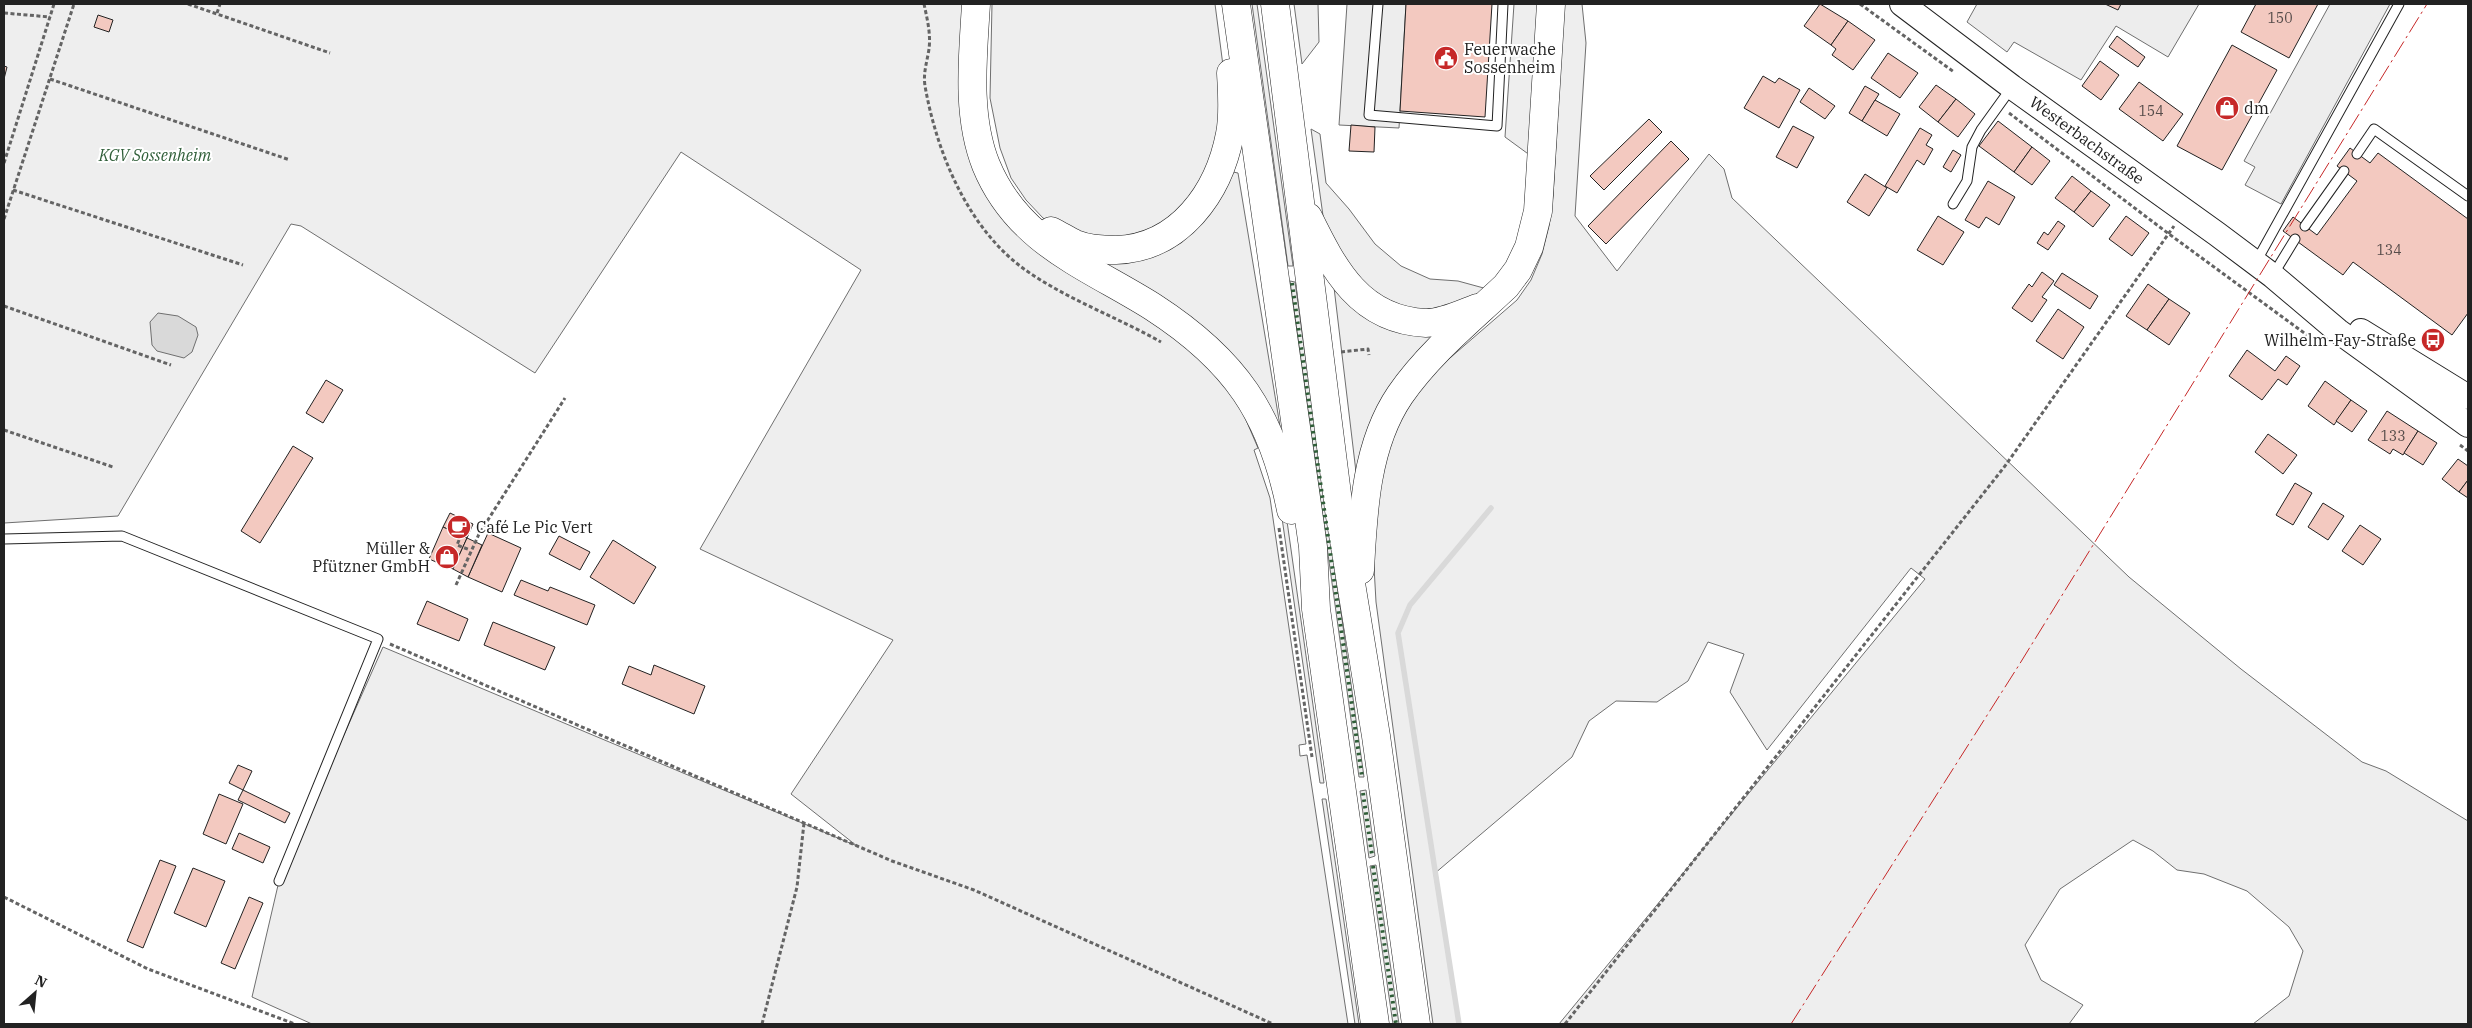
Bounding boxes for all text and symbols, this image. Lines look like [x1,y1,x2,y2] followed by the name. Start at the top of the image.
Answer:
[2267,9,2293,27] house number: 150
[1464,39,1556,77] place label: Feuerwache Sossenheim
[1433,45,1459,71] public building icon: Feuerwache Sossenheim
[2026,92,2148,188] street label: Westerbachstraße
[2214,95,2240,121] shop icon: dm
[2244,98,2269,118] place label: dm
[2138,102,2164,120] house number: 154
[98,145,212,165] park label: KGV Sossenheim
[2376,241,2402,259] house number: 134
[2420,327,2446,353] bus stop icon: Wilhelm-Fay-Straße
[2264,330,2416,350] place label: Wilhelm-Fay-Straße
[2380,427,2406,445] house number: 133
[446,514,472,540] cafe icon: Café Le Pic Vert
[476,517,593,537] place label: Café Le Pic Vert
[312,538,430,576] place label: Müller & Pfützner GmbH
[434,544,460,570] shop icon: Müller & Pfützner GmbH
[10,968,60,1018] north arrow
[32,971,50,992] text: N

